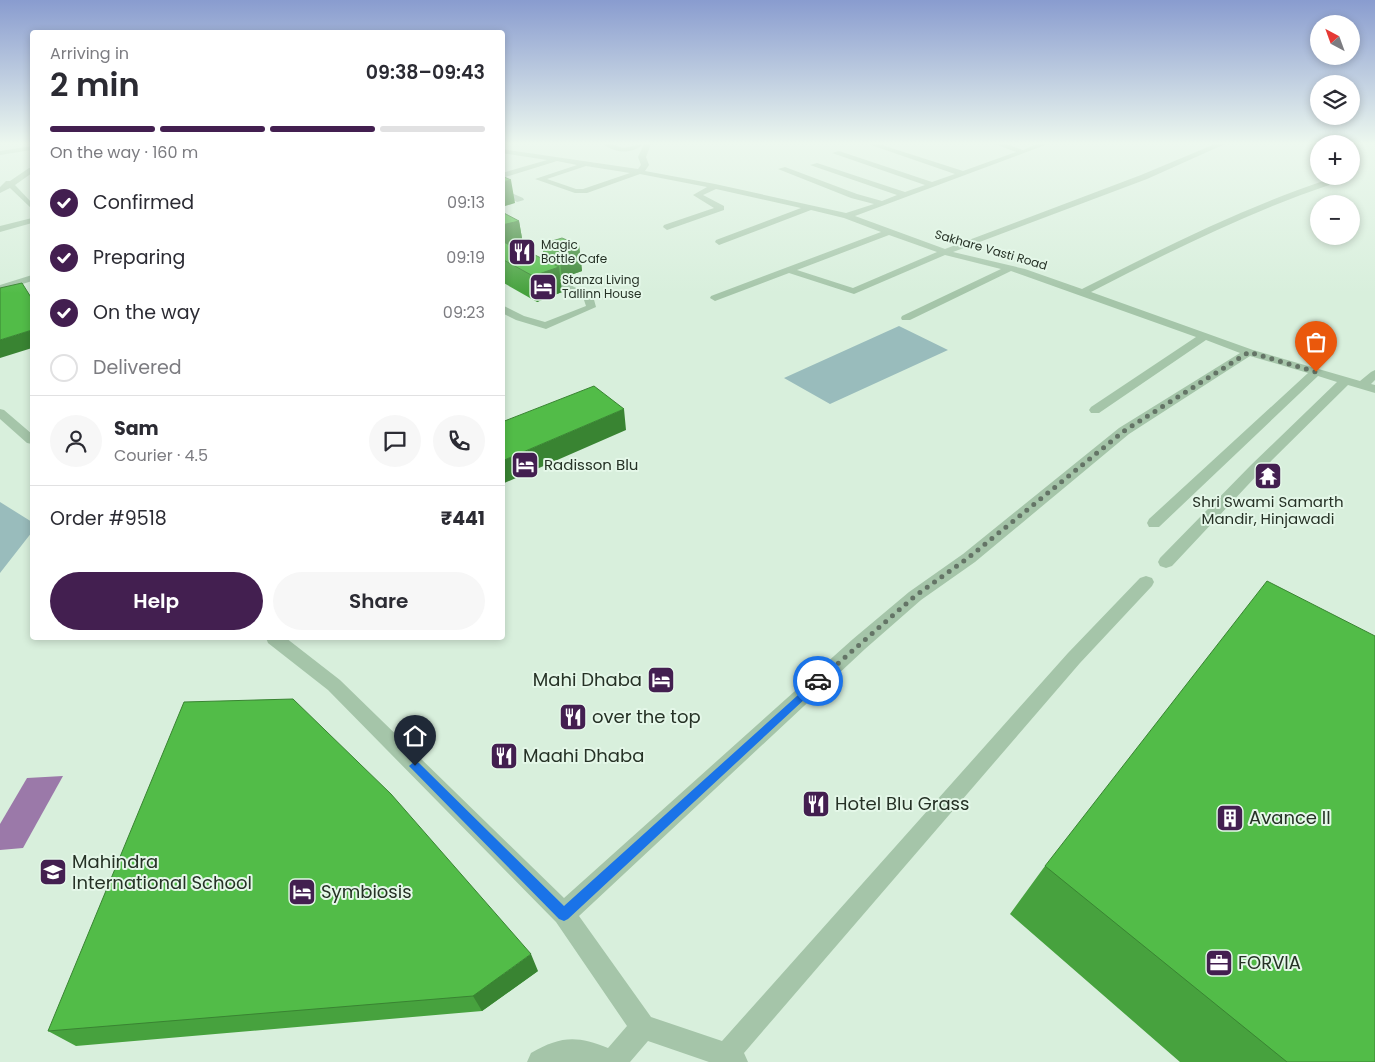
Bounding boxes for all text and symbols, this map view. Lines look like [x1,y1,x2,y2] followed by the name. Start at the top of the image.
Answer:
[1310,15,1360,65] north arrow
[1310,15,1360,245] map controls
[50,42,129,65] text: Arriving in
[366,59,485,86] text: 09:38–09:43
[50,62,140,107] text: 2 min
[1310,75,1360,125] button: layers
[1310,135,1360,185] button: +
[50,141,198,164] text: On the way · 160 m
[50,189,78,217] icon: check
[93,189,194,216] text: Confirmed
[447,191,485,214] text: 09:13
[1310,195,1360,245] button: −
[933,225,1049,274] street label: Sakhare Vasti Road
[541,236,607,267] place label: Magic Bottle Cafe
[507,237,537,267] restaurant icon: Magic Bottle Cafe
[50,244,78,272] icon: check
[93,244,185,271] text: Preparing
[446,246,485,269] text: 09:19
[562,271,641,302] place label: Stanza Living Tallinn House
[528,272,558,302] hotel icon: Stanza Living Tallinn House
[50,299,78,327] icon: check
[93,299,200,326] text: On the way
[443,301,485,324] text: 09:23
[1295,321,1337,372] pin
[1302,328,1330,356] icon: bag
[93,354,182,381] text: Delivered
[50,415,102,467] button: person
[114,415,159,442] text: Sam
[369,415,421,467] button: chat
[433,415,485,467] button: phone
[114,444,208,467] text: Courier · 4.5
[510,450,540,480] hotel icon: Radisson Blu
[544,454,638,475] place label: Radisson Blu
[1253,461,1283,491] temple icon: Shri Swami Samarth Mandir, Hinjawadi
[1192,491,1344,529] place label: Shri Swami Samarth Mandir, Hinjawadi
[50,505,167,532] text: Order #9518
[441,505,485,532] text: ₹441
[50,572,263,630] button: Help
[273,572,485,630] button: Share
[793,656,843,706] courier
[646,665,676,695] hotel icon: Mahi Dhaba
[533,667,642,692] place label: Mahi Dhaba
[804,667,832,695] icon: car
[558,702,588,732] restaurant icon: over the top
[592,704,701,729] place label: over the top
[394,715,436,766] pin
[401,722,429,750] icon: home
[489,741,519,771] restaurant icon: Maahi Dhaba
[523,743,644,768] place label: Maahi Dhaba
[801,789,831,819] restaurant icon: Hotel Blu Grass
[835,791,969,816] place label: Hotel Blu Grass
[1215,803,1245,833] building icon: Avance II
[1249,805,1331,830] place label: Avance II
[72,849,252,895] place label: Mahindra International School
[38,857,68,887] school or university icon: Mahindra International School
[287,877,317,907] hotel icon: Symbiosis
[321,879,412,904] place label: Symbiosis
[1204,948,1234,978] office icon: FORVIA
[1238,950,1301,975] place label: FORVIA

